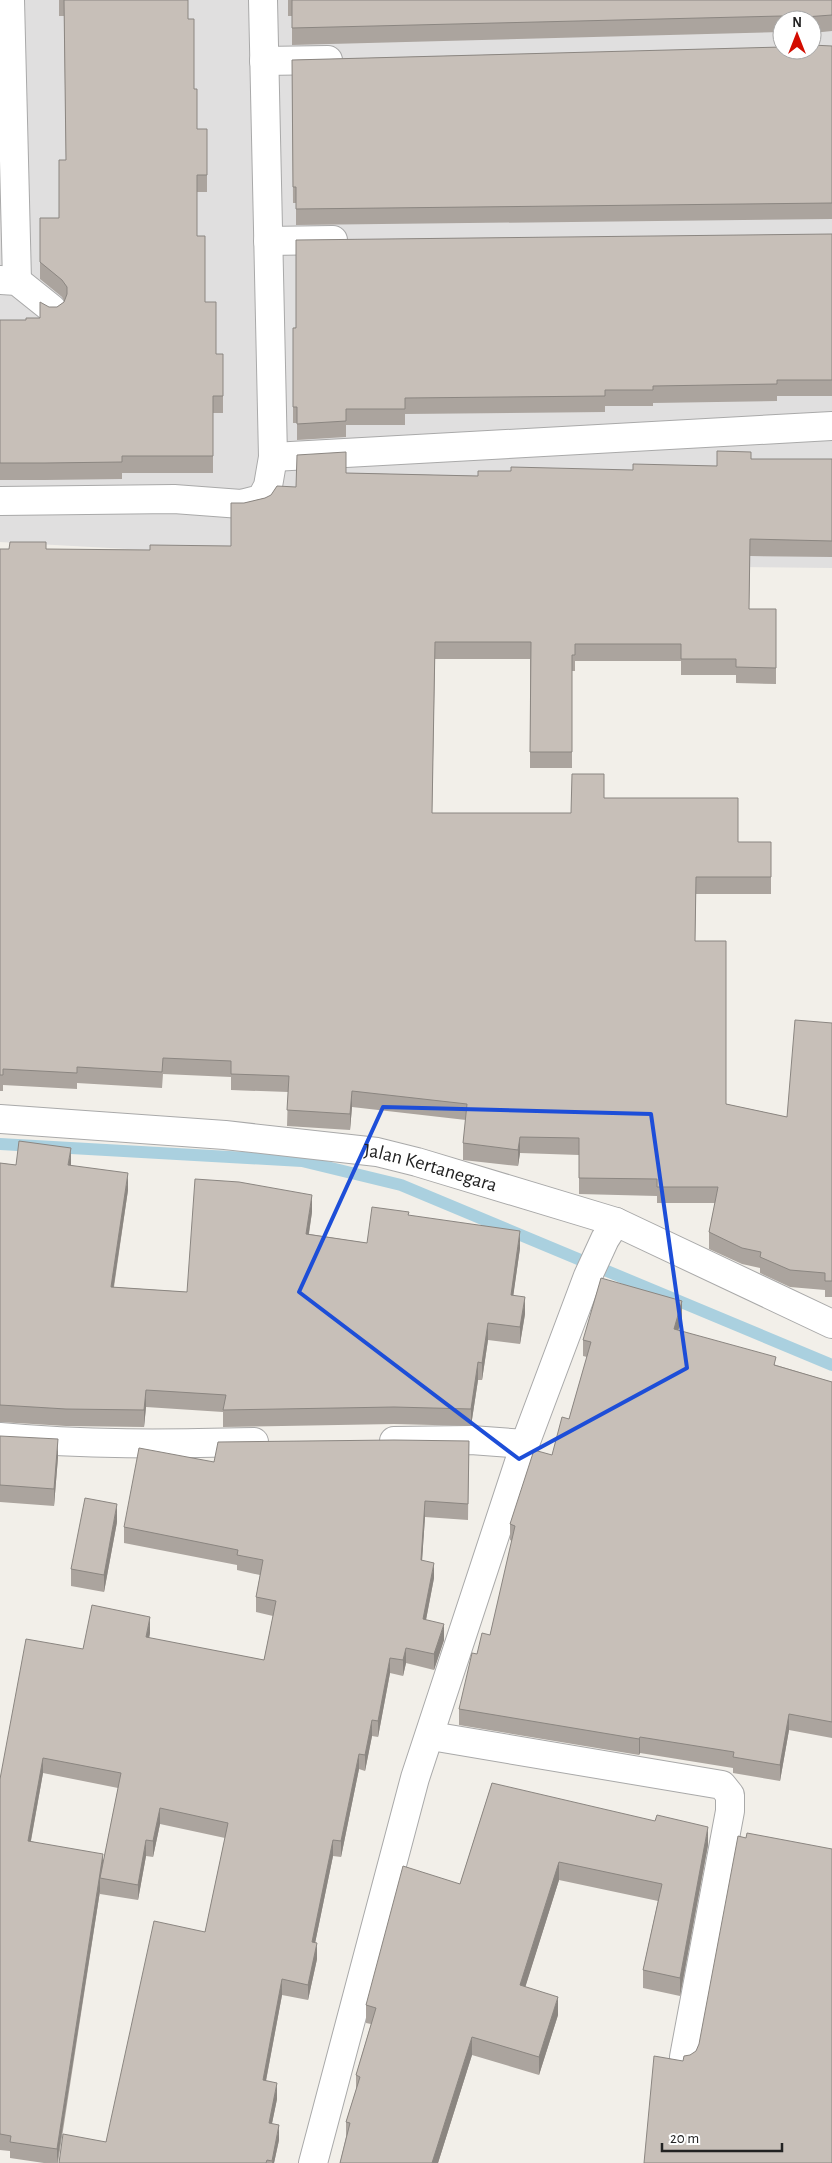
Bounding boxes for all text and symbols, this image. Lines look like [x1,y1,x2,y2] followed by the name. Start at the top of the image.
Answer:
[772,10,822,60] north arrow
[792,16,802,30] text: N
[363,1141,499,1196] street label: Jalan Kertanegara
[662,2120,782,2152] scale bar
[670,2131,699,2146] text: 20 m

